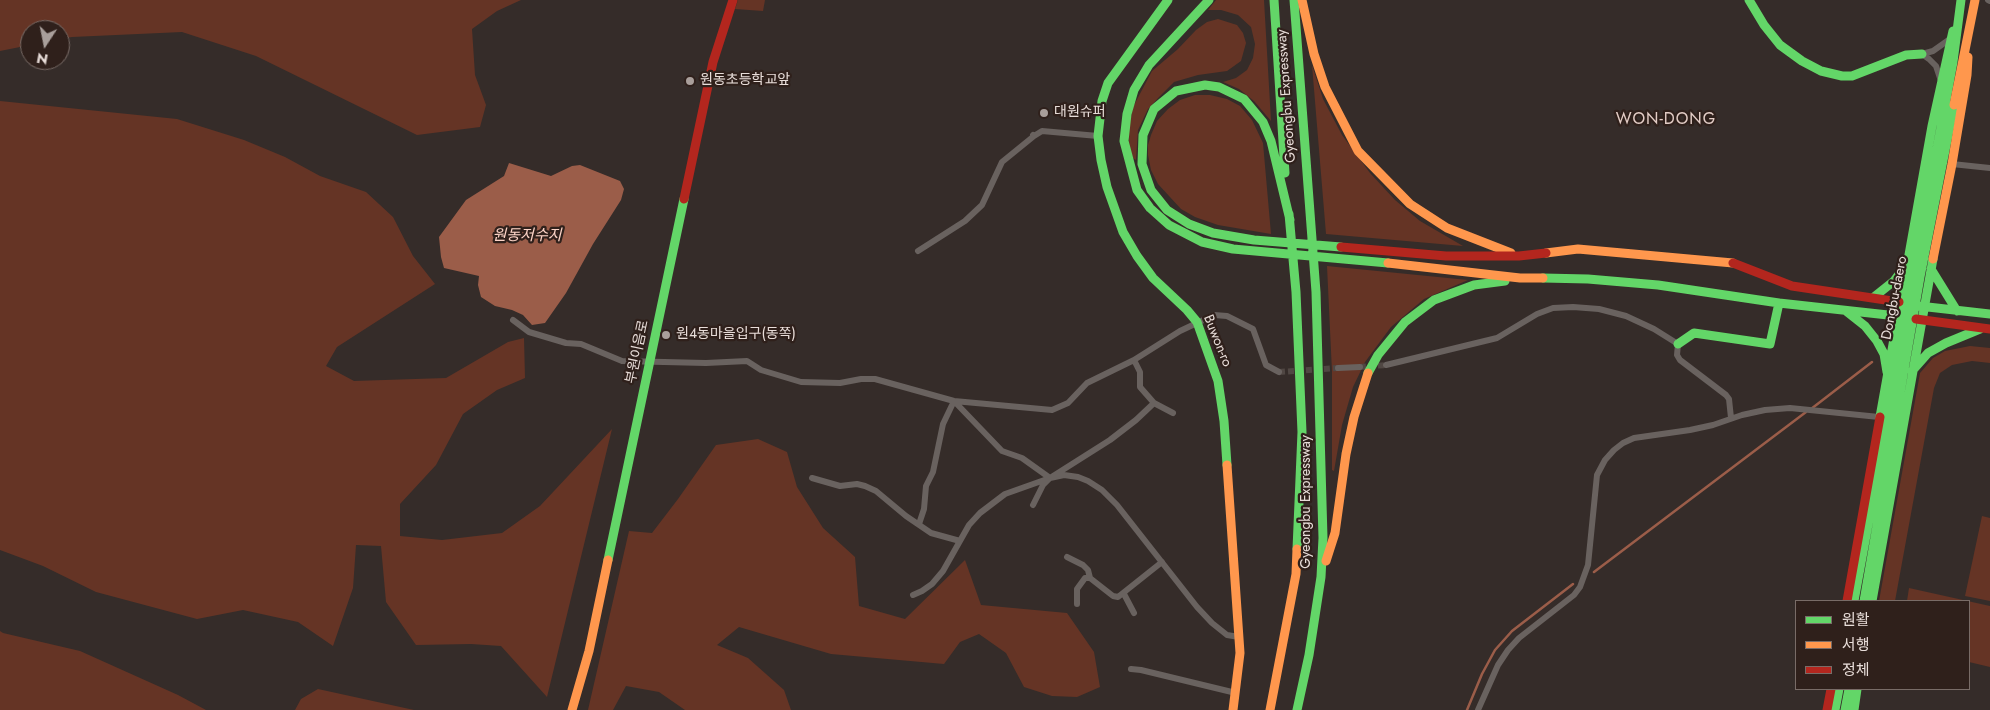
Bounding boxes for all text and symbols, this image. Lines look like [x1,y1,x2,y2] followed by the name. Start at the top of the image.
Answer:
[20,20,70,70] north arrow
[1274,29,1300,163] street label: Gyeongbu Expressway
[35,48,50,70] text: N
[700,73,790,89] place label: 원동초등학교앞
[684,75,696,87] marker: 원동초등학교앞
[1054,105,1106,121] place label: 대원슈퍼
[1038,107,1050,119] marker: 대원슈퍼
[1615,110,1717,130] district label: WON-DONG
[493,227,561,245] water label: 원동저수지
[1879,255,1911,341] street label: Dongbu-daero
[1199,313,1235,369] street label: Buwon-ro
[623,319,653,385] street label: 부원이음로
[676,327,796,343] place label: 원4동마을입구(동쪽)
[660,329,672,341] marker: 원4동마을입구(동쪽)
[1299,435,1315,569] street label: Gyeongbu Expressway
[1795,600,1970,690] legend
[1842,609,1870,631] text: 원활
[1842,634,1870,656] text: 서행
[1842,659,1870,681] text: 정체

